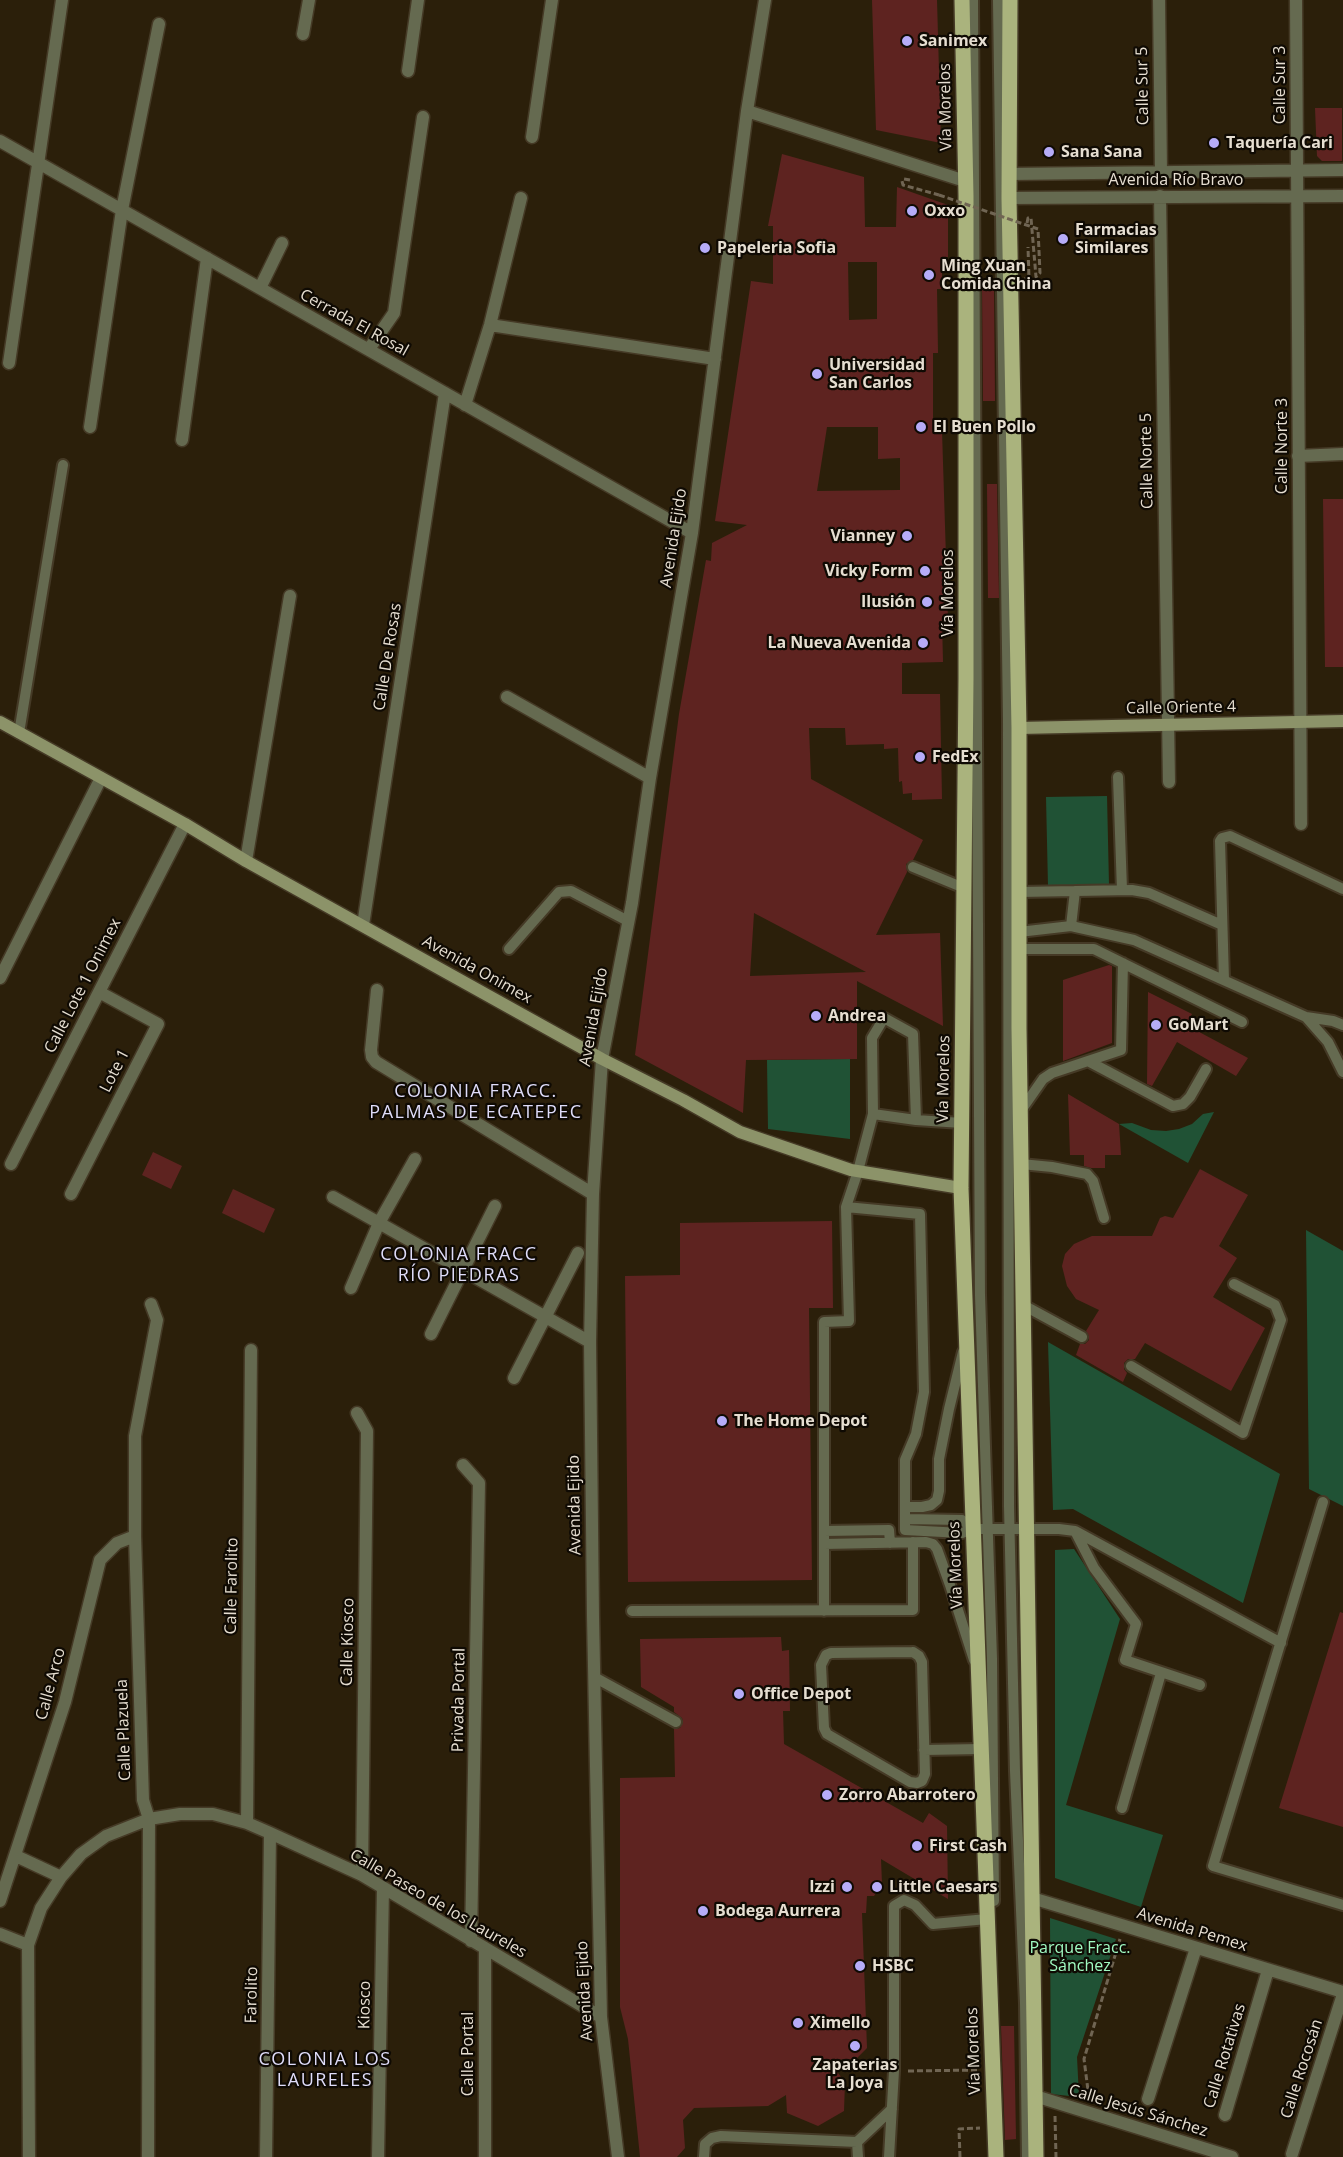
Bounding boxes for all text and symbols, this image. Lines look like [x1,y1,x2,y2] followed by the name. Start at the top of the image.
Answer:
[919,31,987,51] place label: Sanimex
[900,34,914,48] marker: Sanimex
[1270,46,1290,124] street label: Calle Sur 3
[1133,47,1153,125] street label: Calle Sur 5
[936,63,956,151] street label: Vía Morelos
[1226,133,1333,153] place label: Taquería Cari
[1207,136,1221,150] marker: Taquería Cari
[1061,142,1142,162] place label: Sana Sana
[1042,145,1056,159] marker: Sana Sana
[1109,170,1243,190] street label: Avenida Río Bravo
[924,201,965,221] place label: Oxxo
[905,204,919,218] marker: Oxxo
[1075,220,1157,258] place label: Farmacias Similares
[1056,232,1070,246] marker: Farmacias Similares
[717,238,836,258] place label: Papeleria Sofia
[698,241,712,255] marker: Papeleria Sofia
[941,256,1051,294] place label: Ming Xuan Comida China
[922,268,936,282] marker: Ming Xuan Comida China
[296,285,412,361] street label: Cerrada El Rosal
[829,355,925,393] place label: Universidad San Carlos
[810,367,824,381] marker: Universidad San Carlos
[1272,398,1292,494] street label: Calle Norte 3
[1137,413,1157,509] street label: Calle Norte 5
[933,417,1036,437] place label: El Buen Pollo
[914,420,928,434] marker: El Buen Pollo
[657,487,691,589] street label: Avenida Ejido
[830,526,895,546] place label: Vianney
[900,529,914,543] marker: Vianney
[938,549,958,637] street label: Vía Morelos
[825,561,913,581] place label: Vicky Form
[918,564,932,578] marker: Vicky Form
[861,592,915,612] place label: Ilusión
[920,595,934,609] marker: Ilusión
[370,602,406,712] street label: Calle De Rosas
[767,633,911,653] place label: La Nueva Avenida
[916,636,930,650] marker: La Nueva Avenida
[1126,697,1236,719] street label: Calle Oriente 4
[932,747,979,767] place label: FedEx
[913,750,927,764] marker: FedEx
[41,915,125,1057] street label: Calle Lote 1 Onimex
[419,932,535,1008] street label: Avenida Onimex
[576,966,612,1068] street label: Avenida Ejido
[828,1006,886,1026] place label: Andrea
[809,1009,823,1023] marker: Andrea
[1168,1015,1228,1035] place label: GoMart
[1149,1018,1163,1032] marker: GoMart
[934,1035,954,1123] street label: Vía Morelos
[96,1046,134,1096] street label: Lote 1
[369,1081,583,1124] district label: COLONIA FRACC. PALMAS DE ECATEPEC
[380,1244,538,1286] district label: COLONIA FRACC RÍO PIEDRAS
[734,1411,867,1431] place label: The Home Depot
[715,1414,729,1428] marker: The Home Depot
[565,1455,585,1555] street label: Avenida Ejido
[945,1521,967,1609] street label: Vía Morelos
[222,1537,242,1635] street label: Calle Farolito
[338,1598,358,1686] street label: Calle Kiosco
[32,1646,70,1722] street label: Calle Arco
[448,1648,470,1752] street label: Privada Portal
[113,1679,135,1781] street label: Calle Plazuela
[751,1684,851,1704] place label: Office Depot
[732,1687,746,1701] marker: Office Depot
[839,1785,976,1805] place label: Zorro Abarrotero
[820,1788,834,1802] marker: Zorro Abarrotero
[929,1836,1007,1856] place label: First Cash
[910,1839,924,1853] marker: First Cash
[346,1846,530,1962] street label: Calle Paseo de los Laureles
[809,1877,835,1897] place label: Izzi
[889,1877,997,1897] place label: Little Caesars
[840,1880,854,1894] marker: Izzi
[870,1880,884,1894] marker: Little Caesars
[715,1901,841,1921] place label: Bodega Aurrera
[696,1904,710,1918] marker: Bodega Aurrera
[1134,1904,1250,1956] street label: Avenida Pemex
[1029,1938,1131,1976] park label: Parque Fracc. Sánchez
[573,1940,597,2042] street label: Avenida Ejido
[872,1956,914,1976] place label: HSBC
[853,1959,867,1973] marker: HSBC
[242,1966,262,2024] street label: Farolito
[355,1981,375,2029] street label: Kiosco
[1200,2001,1250,2111] street label: Calle Rotativas
[963,2007,985,2095] street label: Vía Morelos
[458,2012,478,2096] street label: Calle Portal
[810,2013,870,2033] place label: Ximello
[791,2016,805,2030] marker: Ximello
[1277,2017,1327,2121] street label: Calle Rocosán
[848,2039,862,2053] marker: Zapaterias La Joya
[258,2049,392,2092] district label: COLONIA LOS LAURELES
[813,2055,897,2093] place label: Zapaterias La Joya
[1066,2081,1210,2141] street label: Calle Jesús Sánchez

